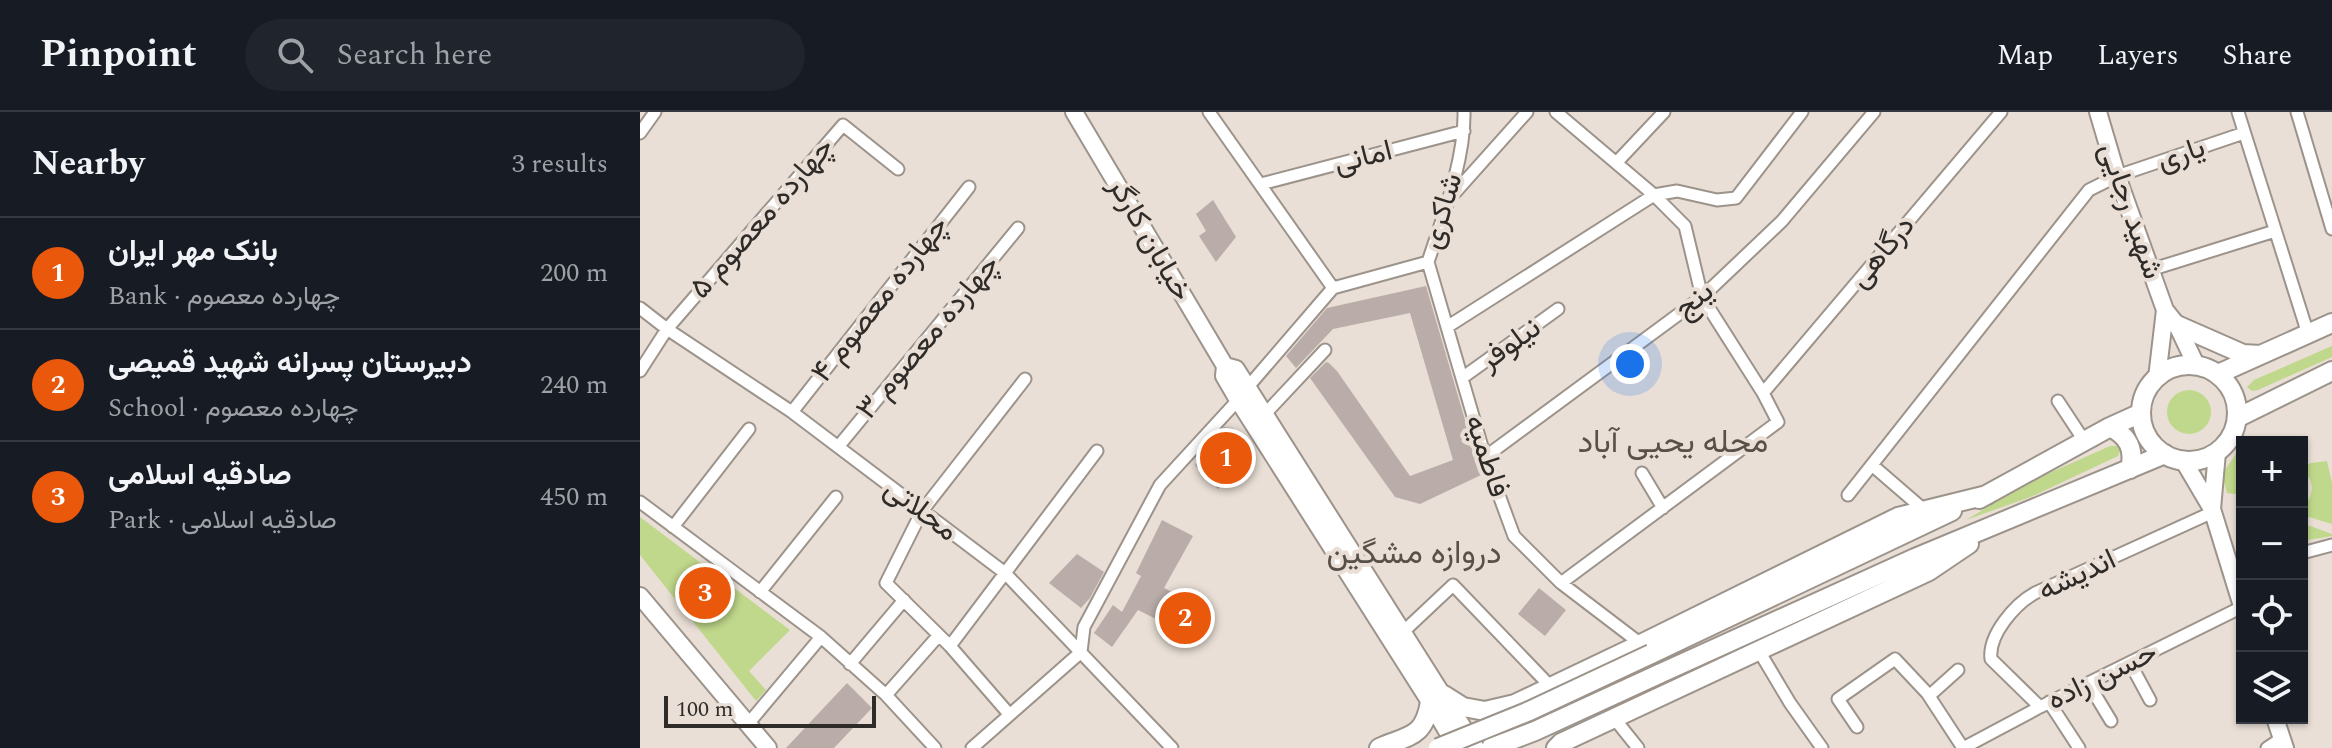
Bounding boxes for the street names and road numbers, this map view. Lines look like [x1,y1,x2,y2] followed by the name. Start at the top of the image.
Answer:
[2151,124,2211,184] street label: یاری
[678,127,846,309] street label: چهارده معصوم ۵
[1329,128,1397,186] street label: امانی
[2086,137,2176,285] street label: شهید رجایی
[1095,167,1204,310] street label: خیابان کارگر
[1409,167,1475,255] street label: شاکری
[800,205,960,393] street label: چهارده معصوم ۴
[1838,205,1926,299] street label: درگاهی
[845,244,1011,430] street label: چهارده معصوم ۳
[1664,270,1724,330] street label: ینج
[1468,306,1551,383] street label: نیلوفر
[1452,409,1522,503] street label: فاطمیه
[874,467,968,553] street label: محلاتی
[2030,537,2124,613] street label: اندیشه
[2039,629,2165,723] street label: حسن زاده

